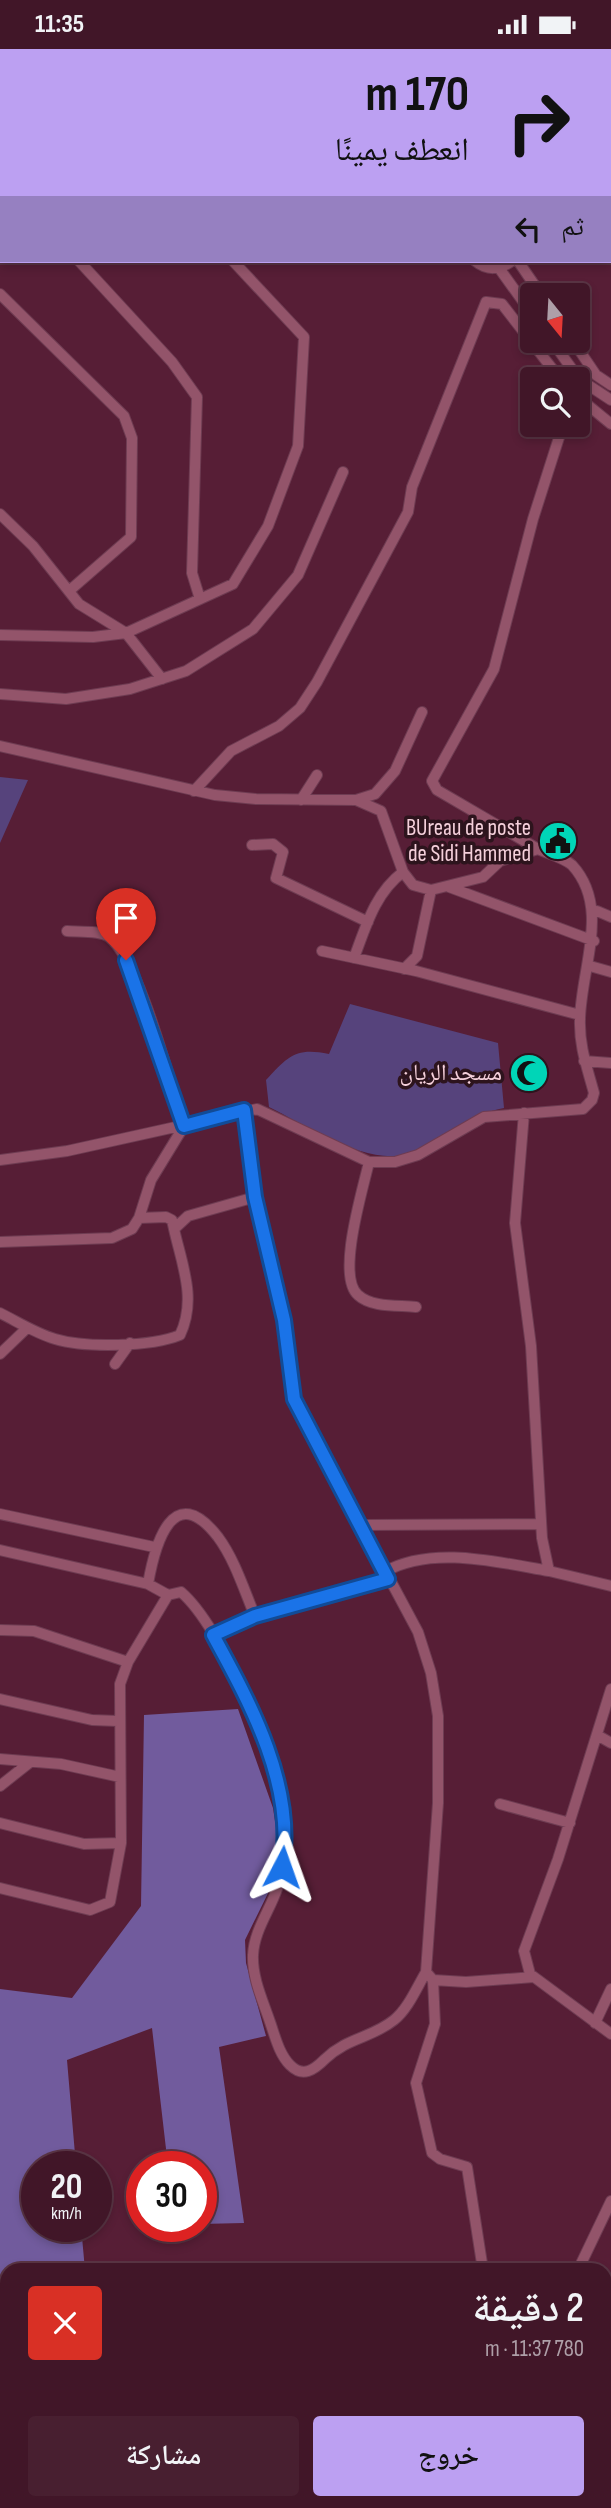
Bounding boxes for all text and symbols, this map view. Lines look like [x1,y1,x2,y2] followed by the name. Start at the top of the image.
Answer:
[35,9,84,40] text: 11:35
[365,66,469,125] text: 170 m
[493,77,584,168] icon: right
[335,131,469,170] text: انعطف يمينًا
[509,210,547,248] icon: left
[561,212,584,243] text: ثم
[520,283,590,353] north arrow
[520,283,590,437] map controls
[520,367,590,437] button: search
[406,814,531,868] place label: BUreau de poste de Sidi Hammed
[537,820,579,862] public building icon: BUreau de poste de Sidi Hammed
[96,888,156,960] pin
[107,899,145,937] icon: arrive
[508,1052,550,1094] mosque icon: مسجد الريان
[400,1059,502,1087] place label: مسجد الريان
[245,1830,319,1904] position arrow
[126,2151,217,2242] speed limit sign: 30
[51,2166,83,2209] text: 20
[51,2203,82,2224] text: km/h
[472,2283,584,2334] text: 2 دقيقة
[28,2286,102,2360] button: close
[485,2335,584,2363] text: 780 m · 11:37
[28,2416,299,2496] button: مشاركة
[313,2416,584,2496] button: خروج

